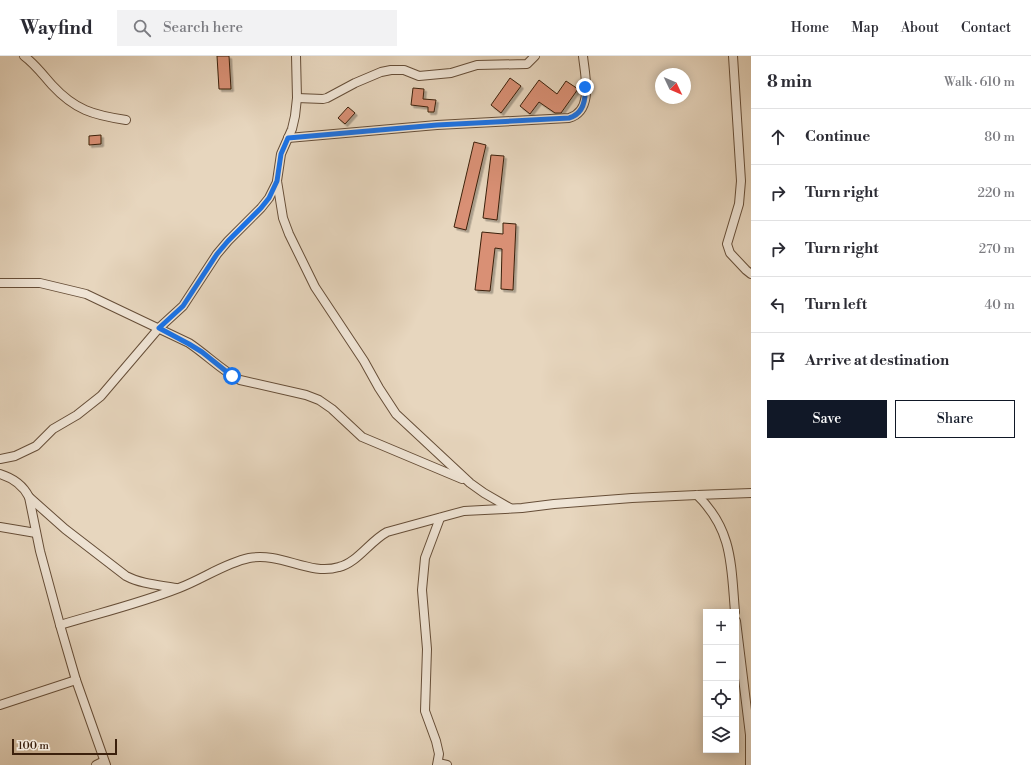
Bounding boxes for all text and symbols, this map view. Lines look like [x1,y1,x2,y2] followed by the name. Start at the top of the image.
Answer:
[117,10,397,46] search box
[20,16,93,40] text: Wayfind
[131,17,153,39] icon: search
[163,18,243,37] text: Search here
[791,19,829,37] text: Home
[851,19,879,37] text: Map
[901,19,939,37] text: About
[961,19,1011,37] text: Contact
[655,68,691,104] north arrow
[767,71,812,93] text: 8 min
[944,74,1015,90] text: Walk · 610 m
[576,78,594,96] route end
[767,126,789,148] icon: ahead
[805,127,870,146] text: Continue
[984,129,1015,145] text: 80 m
[767,182,789,204] icon: right
[805,183,879,202] text: Turn right
[977,185,1015,201] text: 220 m
[767,238,789,260] icon: right
[805,239,879,258] text: Turn right
[979,241,1015,257] text: 270 m
[767,294,789,316] icon: left
[805,295,867,314] text: Turn left
[985,297,1015,313] text: 40 m
[767,350,789,372] icon: arrive
[805,351,949,370] text: Arrive at destination
[223,367,241,385] route start
[767,400,887,438] button: Save
[895,400,1015,438] button: Share
[703,609,739,753] map controls
[703,609,739,645] button: +
[703,645,739,681] button: −
[703,681,739,717] button: locate
[703,717,739,753] button: layers
[12,737,117,756] scale bar
[18,739,49,753] text: 100 m

